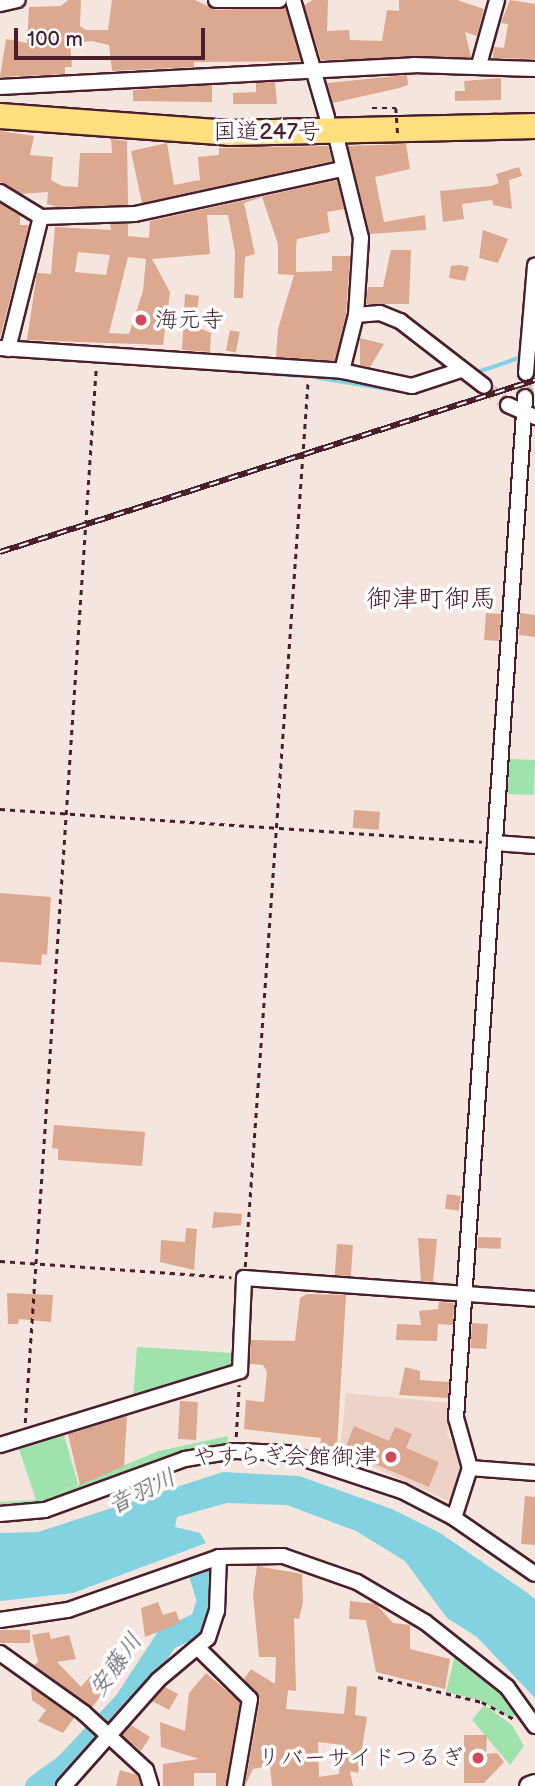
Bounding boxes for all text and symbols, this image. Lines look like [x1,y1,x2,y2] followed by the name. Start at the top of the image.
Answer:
[18,14,208,58] scale bar
[27,27,83,52] text: 100 m
[213,118,321,146] street label: 国道247号
[155,306,224,334] place label: 海元寺
[133,312,149,328] marker: 海元寺
[366,584,496,616] district label: 御津町御馬
[193,1443,377,1471] place label: やすらぎ会館御津
[383,1449,399,1465] marker: やすらぎ会館御津
[103,1463,181,1521] water label: 音羽川
[83,1627,149,1703] water label: 安藤川
[257,1744,464,1772] place label: リバーサイドつるぎ
[470,1750,486,1766] marker: リバーサイドつるぎ

